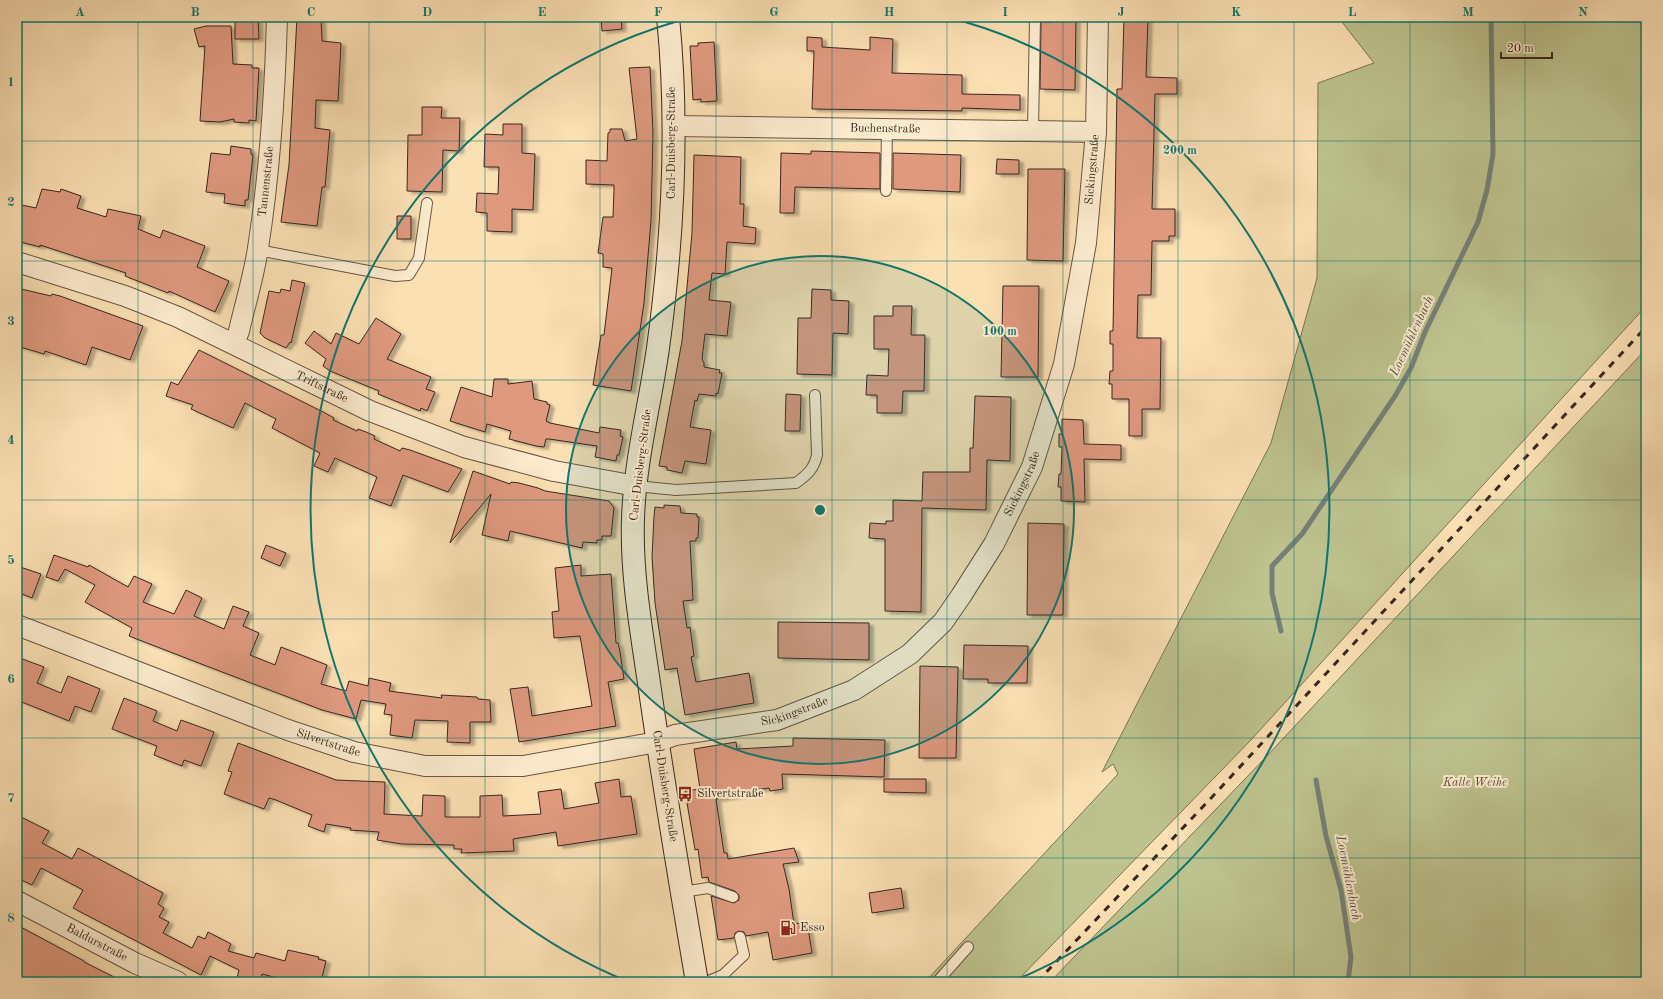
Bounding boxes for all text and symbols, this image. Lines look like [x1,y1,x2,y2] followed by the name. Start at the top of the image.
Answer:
[75,6,85,19] text: A
[190,6,200,19] text: B
[307,6,315,19] text: C
[422,6,432,19] text: D
[538,6,547,19] text: E
[654,6,663,19] text: F
[769,6,779,19] text: G
[884,6,895,19] text: H
[1002,6,1008,19] text: I
[1117,6,1125,19] text: J
[1231,6,1241,19] text: K
[1348,6,1357,19] text: L
[1462,6,1474,19] text: M
[1578,6,1588,19] text: N
[1501,34,1552,60] scale bar
[1507,43,1534,55] text: 20 m
[7,76,15,89] text: 1
[666,86,678,199] street label: Carl-Duisberg-Straße
[850,122,921,136] street label: Buchenstraße
[1083,133,1102,205] street label: Sickingstraße
[257,145,276,218] street label: Tannenstraße
[1163,145,1197,157] text: 200 m
[7,196,15,209] text: 2
[1387,294,1436,379] water label: Loemühlenbach
[7,315,15,328] text: 3
[983,326,1017,338] text: 100 m
[293,369,350,405] street label: Triftstraße
[628,408,654,522] street label: Carl-Duisberg-Straße
[7,434,15,447] text: 4
[1002,450,1043,519] street label: Sickingstraße
[813,503,827,517] centre of rings
[7,554,15,567] text: 5
[7,673,15,686] text: 6
[760,695,830,728] street label: Sickingstraße
[295,727,362,759] street label: Silvertstraße
[650,729,679,843] street label: Carl-Duisberg-Straße
[1442,777,1507,789] park label: Kalte Weihe
[676,785,694,803] bus stop icon: Silvertstraße
[697,788,764,800] place label: Silvertstraße
[7,792,15,805] text: 7
[1333,833,1363,922] water label: Loemühlenbach
[7,912,15,925] text: 8
[779,919,797,937] fuel station icon: Esso
[64,922,130,964] street label: Baldurstraße
[800,922,825,934] place label: Esso

